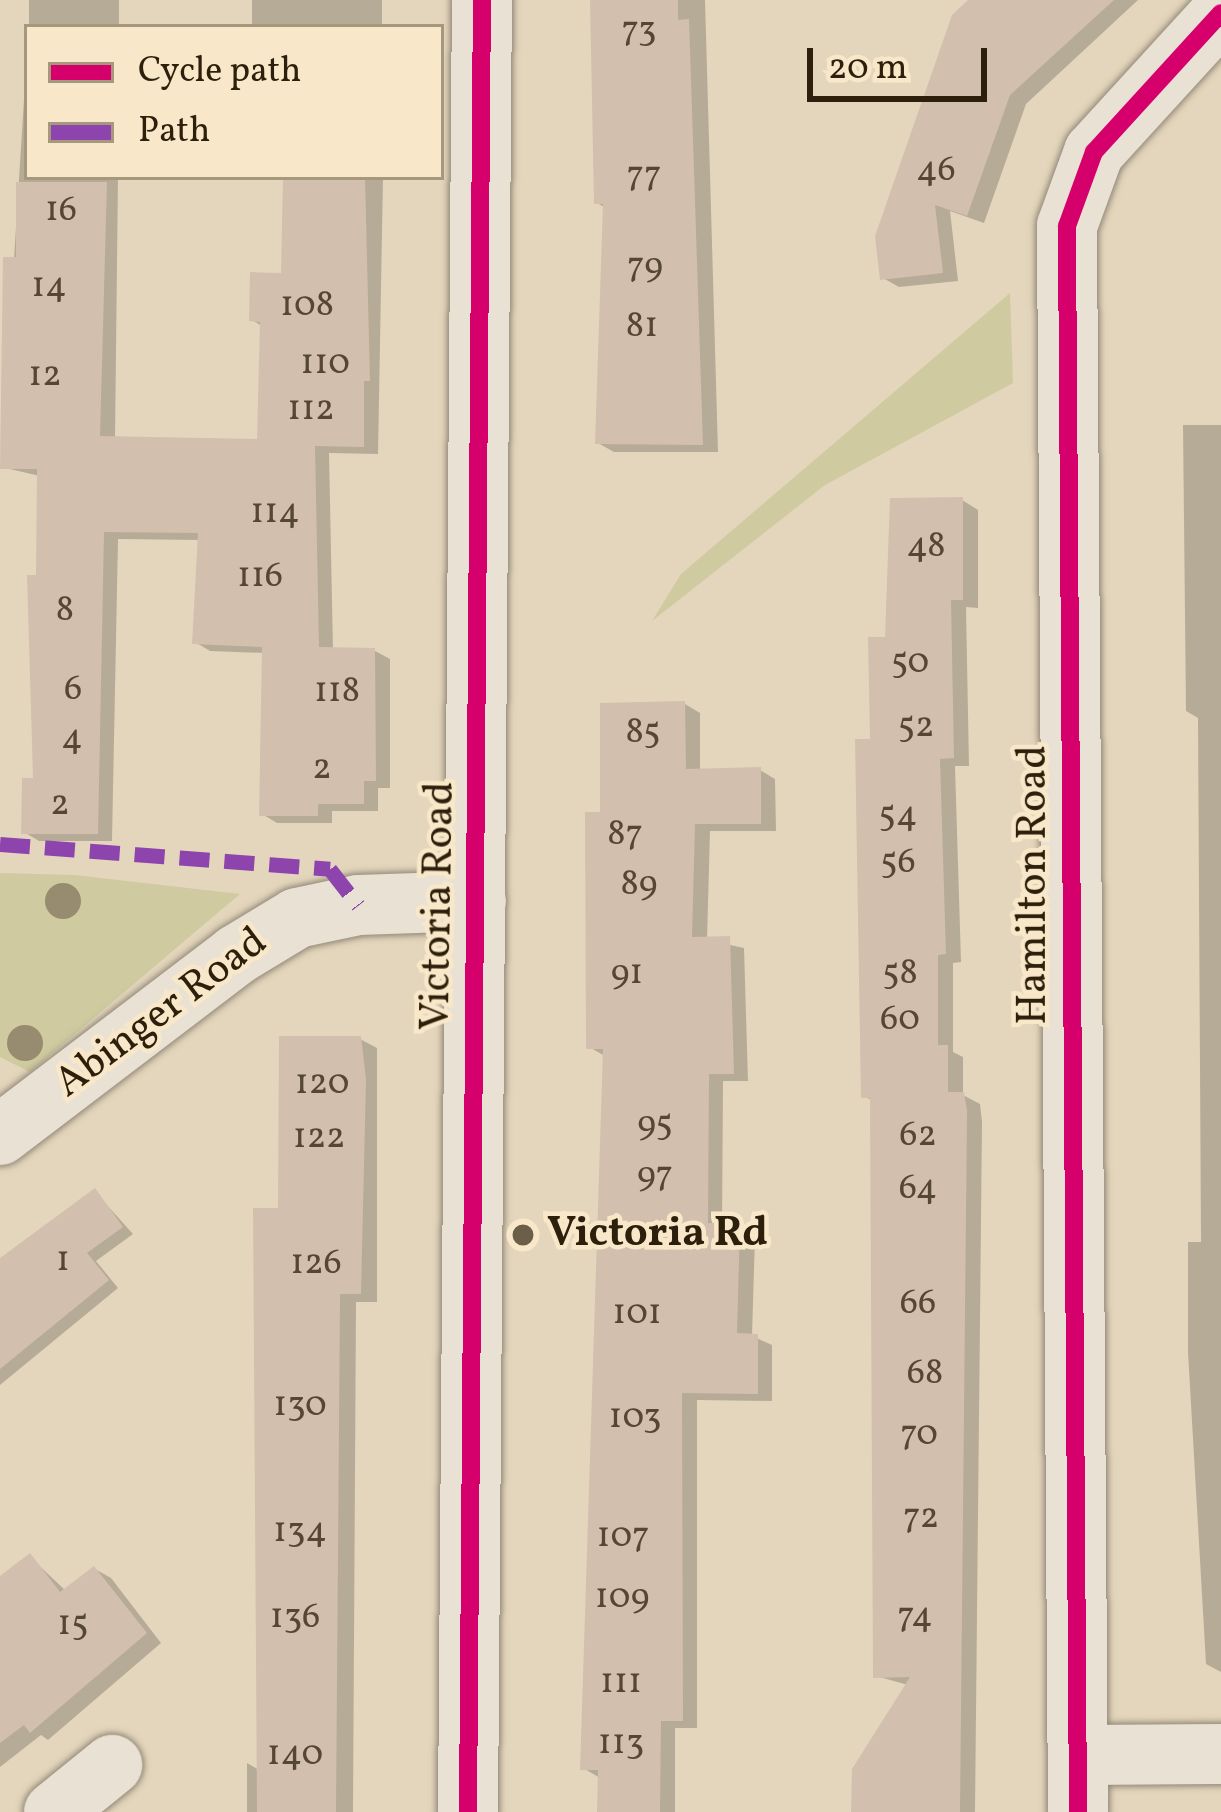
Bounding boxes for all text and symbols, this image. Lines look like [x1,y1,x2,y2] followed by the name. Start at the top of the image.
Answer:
[622,10,656,54] house number: 73
[24,24,444,180] legend
[813,24,993,98] scale bar
[828,44,908,94] text: 20 m
[138,47,302,97] text: Cycle path
[138,107,210,157] text: Path
[916,150,956,194] house number: 46
[627,155,661,199] house number: 77
[45,190,77,234] house number: 16
[627,246,663,290] house number: 79
[31,266,67,310] house number: 14
[280,285,334,329] house number: 108
[626,306,658,350] house number: 81
[300,343,350,387] house number: 110
[28,355,62,399] house number: 12
[287,389,335,433] house number: 112
[250,492,300,536] house number: 114
[906,526,946,570] house number: 48
[237,556,283,600] house number: 116
[56,590,74,634] house number: 8
[891,642,929,686] house number: 50
[64,669,82,713] house number: 6
[314,671,360,715] house number: 118
[898,706,934,750] house number: 52
[625,712,661,756] house number: 85
[61,718,83,762] house number: 4
[1010,745,1060,1025] street label: Hamilton Road
[312,748,332,792] house number: 2
[413,781,467,1031] street label: Victoria Road
[50,784,70,828] house number: 2
[879,795,917,839] house number: 54
[607,814,643,858] house number: 87
[880,842,916,886] house number: 56
[621,864,657,908] house number: 89
[46,918,278,1110] street label: Abinger Road
[611,953,643,997] house number: 91
[882,953,918,997] house number: 58
[880,999,920,1043] house number: 60
[295,1063,349,1107] house number: 120
[637,1104,673,1148] house number: 95
[899,1115,937,1159] house number: 62
[293,1117,345,1161] house number: 122
[637,1155,673,1199] house number: 97
[899,1168,937,1212] house number: 64
[547,1210,768,1260] place label: Victoria Rd
[510,1222,536,1248] marker: Victoria Rd
[56,1240,70,1284] house number: 1
[290,1243,342,1287] house number: 126
[900,1283,936,1327] house number: 66
[612,1293,662,1337] house number: 101
[907,1353,943,1397] house number: 68
[273,1385,327,1429] house number: 130
[608,1397,662,1441] house number: 103
[900,1414,938,1458] house number: 70
[903,1497,939,1541] house number: 72
[273,1511,327,1555] house number: 134
[596,1516,650,1560] house number: 107
[595,1577,649,1621] house number: 109
[897,1596,933,1640] house number: 74
[270,1597,320,1641] house number: 136
[57,1604,89,1648] house number: 15
[600,1662,642,1706] house number: 111
[598,1723,644,1767] house number: 113
[267,1734,323,1778] house number: 140

